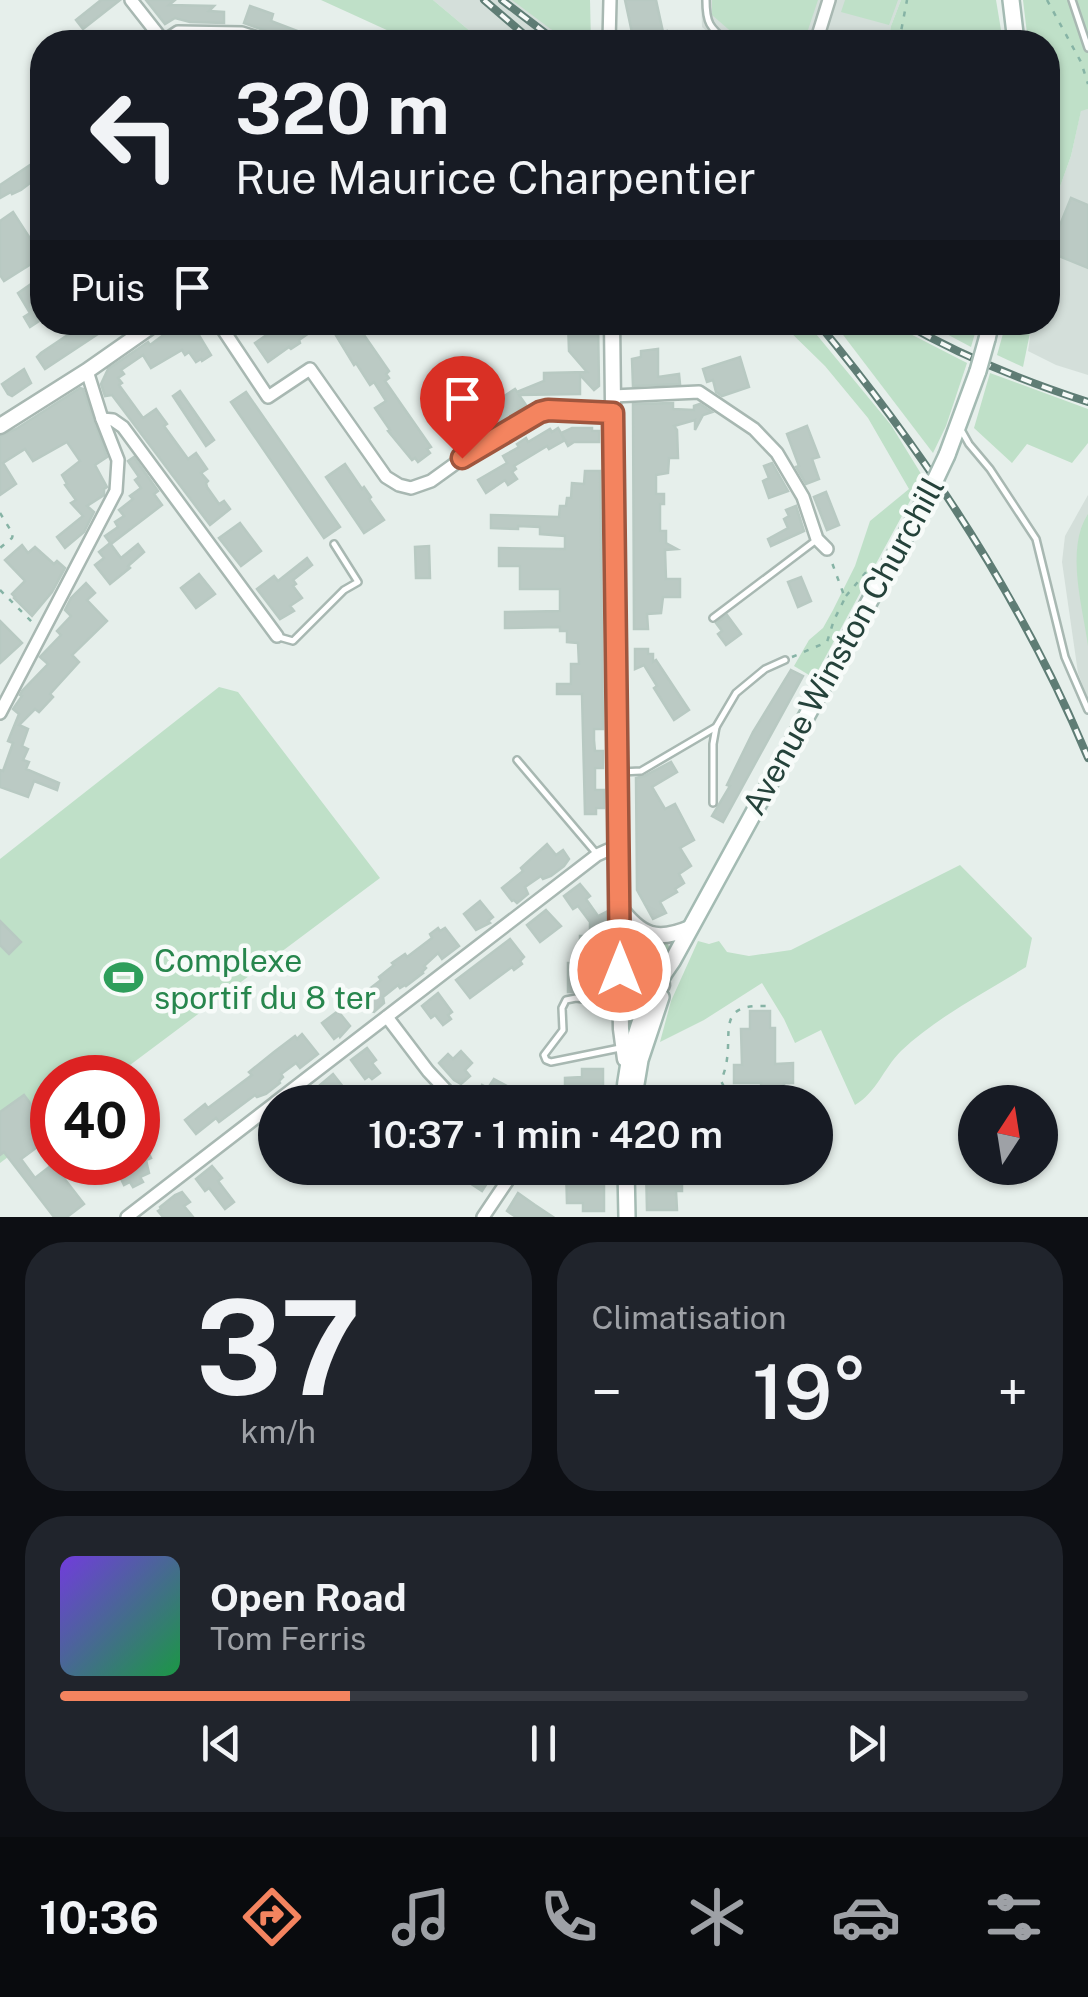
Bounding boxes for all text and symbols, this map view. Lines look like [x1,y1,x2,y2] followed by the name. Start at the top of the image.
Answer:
[235,67,450,150] text: 320 m
[70,70,200,200] icon: left
[235,151,756,204] text: Rue Maurice Charpentier
[165,260,220,315] icon: arrive
[70,265,145,310] text: Puis
[420,356,505,459] pin
[435,371,490,426] icon: arrive
[735,471,951,821] street label: Avenue Winston Churchill
[568,918,672,1022] position arrow
[154,942,376,1016] place label: Complexe sportif du 8 ter
[103,957,145,999] sports icon: Complexe sportif du 8 ter
[30,1055,160,1185] speed limit sign: 40
[958,1085,1058,1185] north arrow
[958,1085,1058,1185] map controls
[368,1112,723,1157] text: 10:37 · 1 min · 420 m
[195,1272,361,1424] text: 37
[592,1299,786,1336] text: Climatisation
[752,1348,867,1436] text: 19°
[592,1360,622,1424] text: −
[997,1360,1028,1424] text: +
[241,1413,316,1450] text: km/h
[210,1575,407,1620] text: Open Road
[210,1620,366,1657] text: Tom Ferris
[194,1716,249,1771] icon: previous
[516,1716,571,1771] icon: pause
[839,1716,894,1771] icon: next
[237,1882,307,1952] icon: directions
[386,1882,456,1952] icon: music
[534,1882,604,1952] icon: phone
[682,1882,752,1952] icon: climate
[831,1882,901,1952] icon: car
[979,1882,1049,1952] icon: filters
[39,1891,159,1944] text: 10:36

